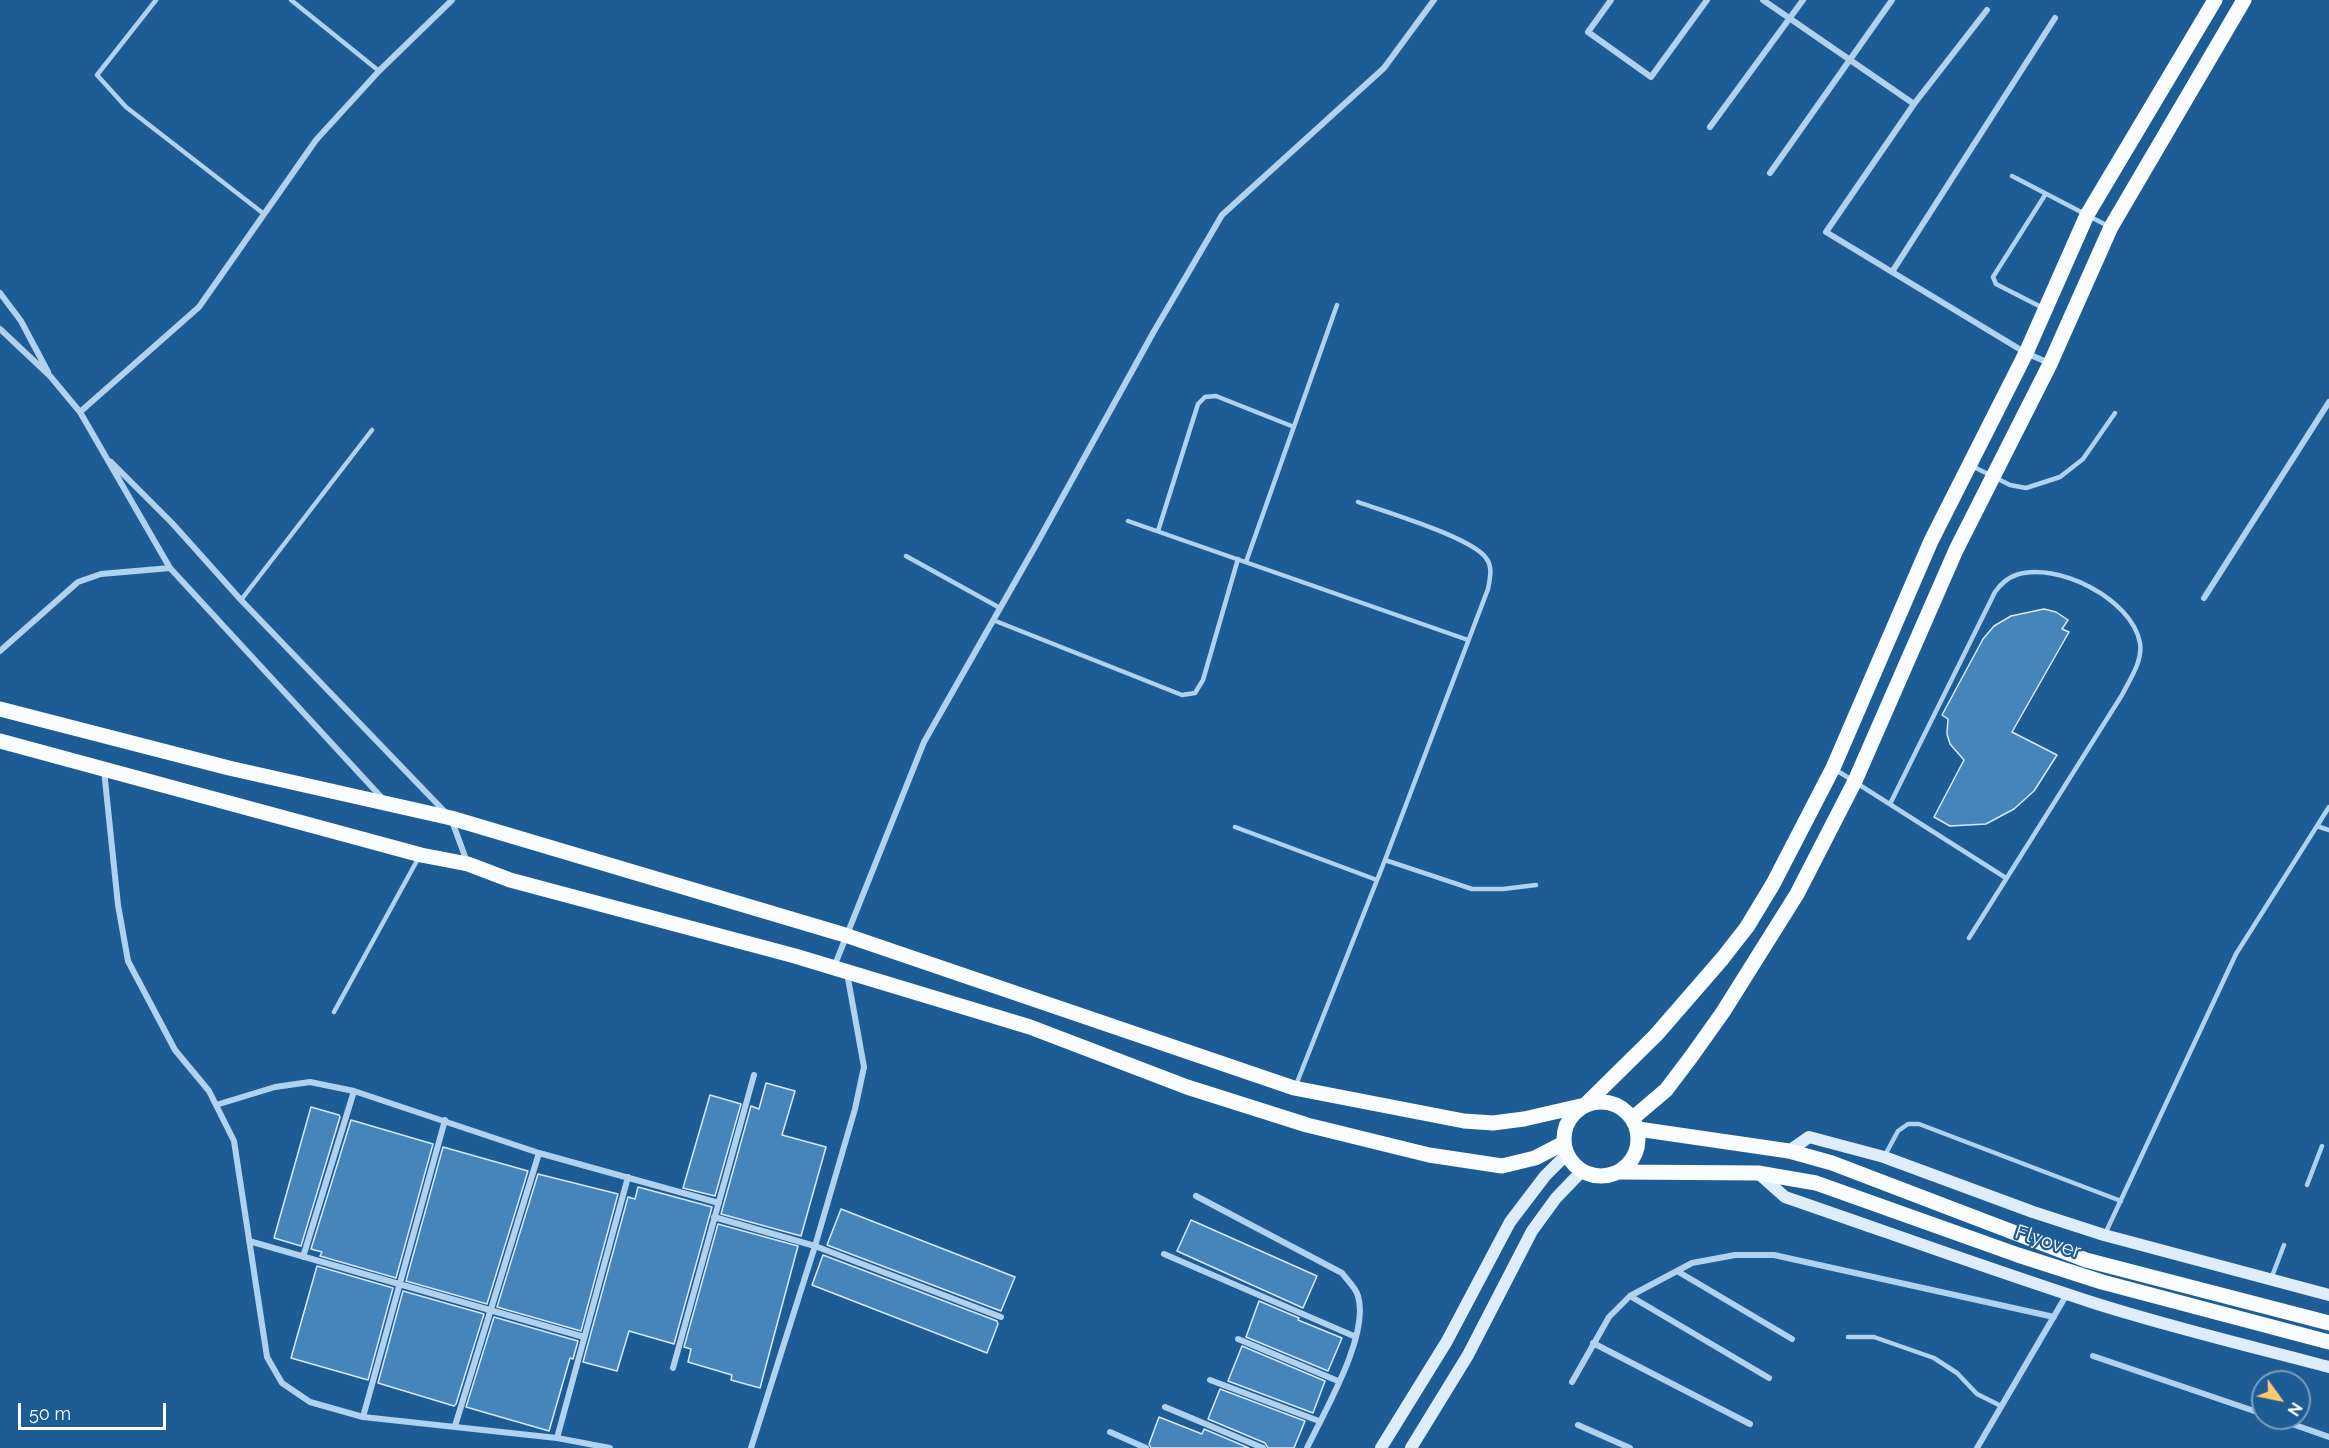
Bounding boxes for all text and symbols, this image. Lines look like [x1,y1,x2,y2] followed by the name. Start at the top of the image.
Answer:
[2012,1220,2084,1264] street label: Flyover
[2251,1370,2311,1430] north arrow
[21,1391,170,1429] scale bar
[2284,1399,2306,1419] text: N
[29,1403,71,1424] text: 50 m

